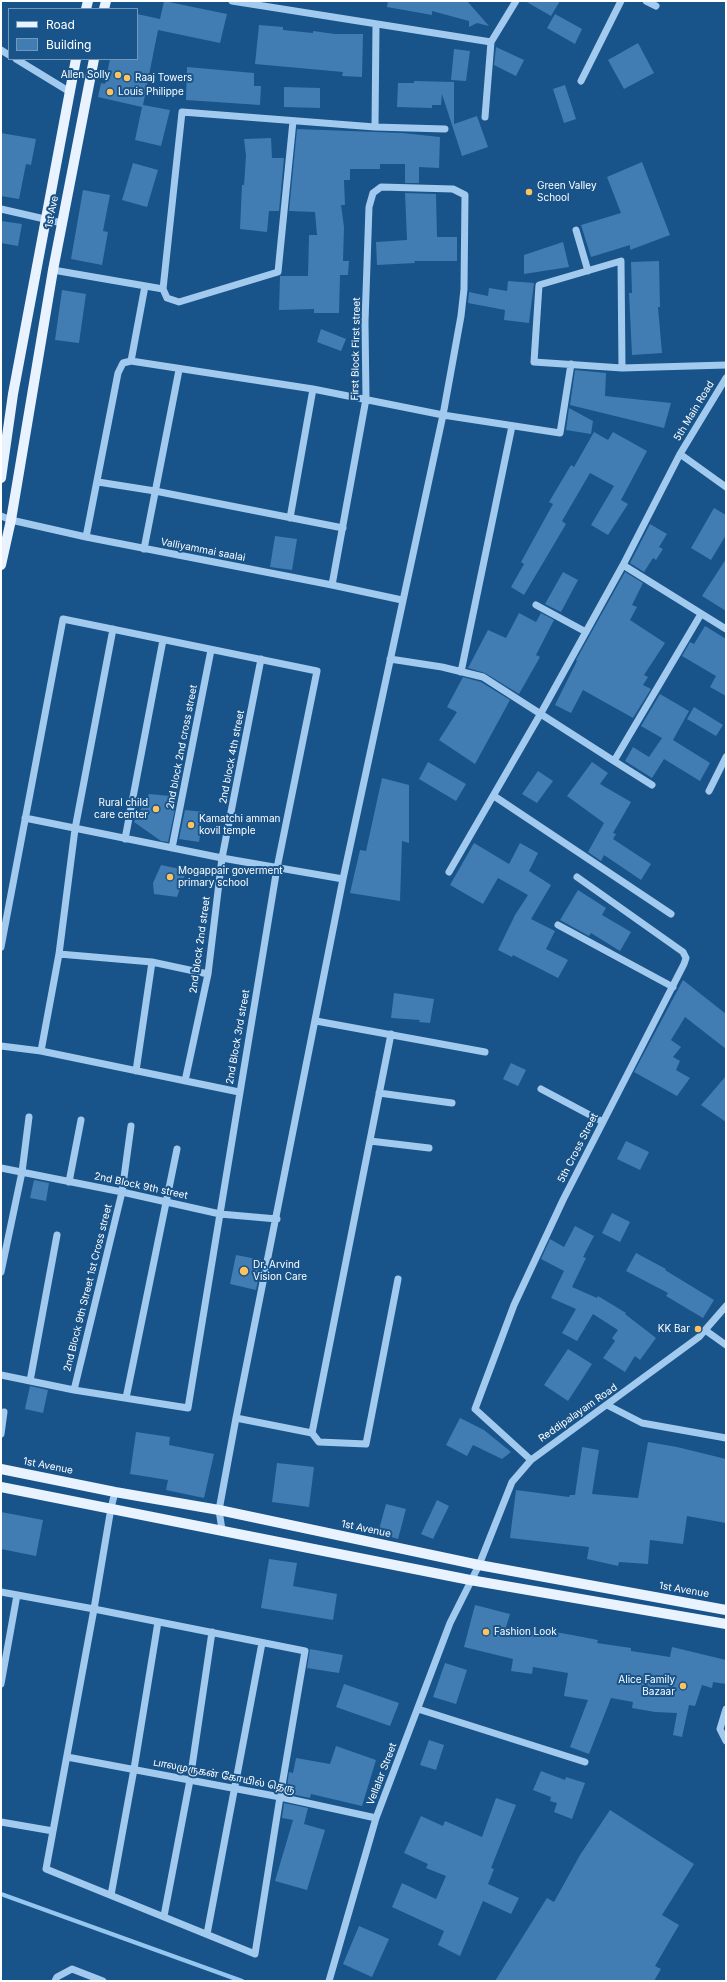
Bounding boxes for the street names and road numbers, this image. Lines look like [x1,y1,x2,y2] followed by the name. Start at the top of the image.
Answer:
[43,195,61,229] street label: 1st Ave
[349,297,363,401] street label: First Block First street
[671,379,717,443] street label: 5th Main Road
[160,536,246,564] street label: Valliyammai saalai
[164,684,200,810] street label: 2nd block 2nd cross street
[217,709,247,805] street label: 2nd block 4th street
[187,896,213,994] street label: 2nd block 2nd street
[224,989,252,1085] street label: 2nd Block 3rd street
[555,1111,601,1185] street label: 5th Cross Street
[93,1170,189,1202] street label: 2nd Block 9th street
[61,1203,115,1373] street label: 2nd Block 9th Street 1st Cross street
[536,1381,620,1445] street label: Reddipalayam Road
[22,1455,74,1477] street label: 1st Avenue
[340,1518,392,1540] street label: 1st Avenue
[658,1580,710,1600] street label: 1st Avenue
[365,1741,399,1807] street label: Vellalar Street
[152,1756,296,1796] street label: பாலமுருகன் கோயில் தெரு

